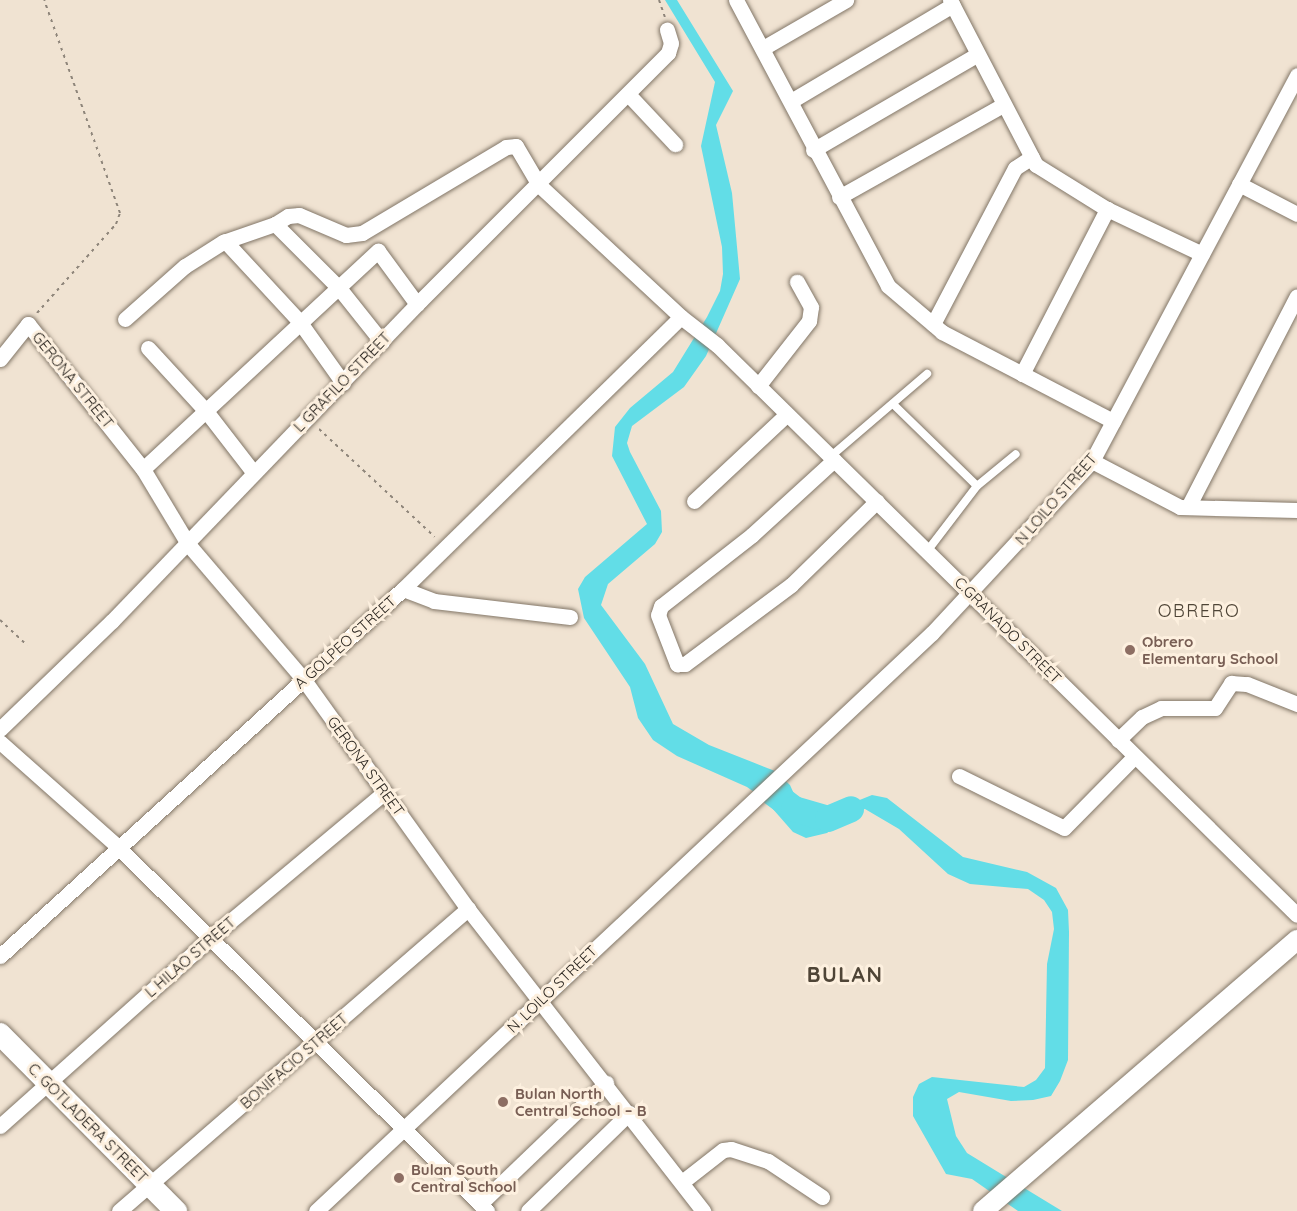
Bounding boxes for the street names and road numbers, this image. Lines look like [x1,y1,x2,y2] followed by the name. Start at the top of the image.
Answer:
[29,328,117,432] street label: GERONA STREET
[290,328,394,436] street label: L GRAFILO STREET
[1011,450,1101,548] street label: N LOILO STREET
[951,573,1065,687] street label: C.GRANADO STREET
[291,592,399,692] street label: A GOLPEO STREET
[324,713,408,819] street label: GERONA STREET
[141,913,239,1001] street label: L HILAO STREET
[503,942,601,1036] street label: N. LOILO STREET
[237,1009,351,1113] street label: BONIFACIO STREET
[24,1059,152,1187] street label: C. GOTLADERA STREET

